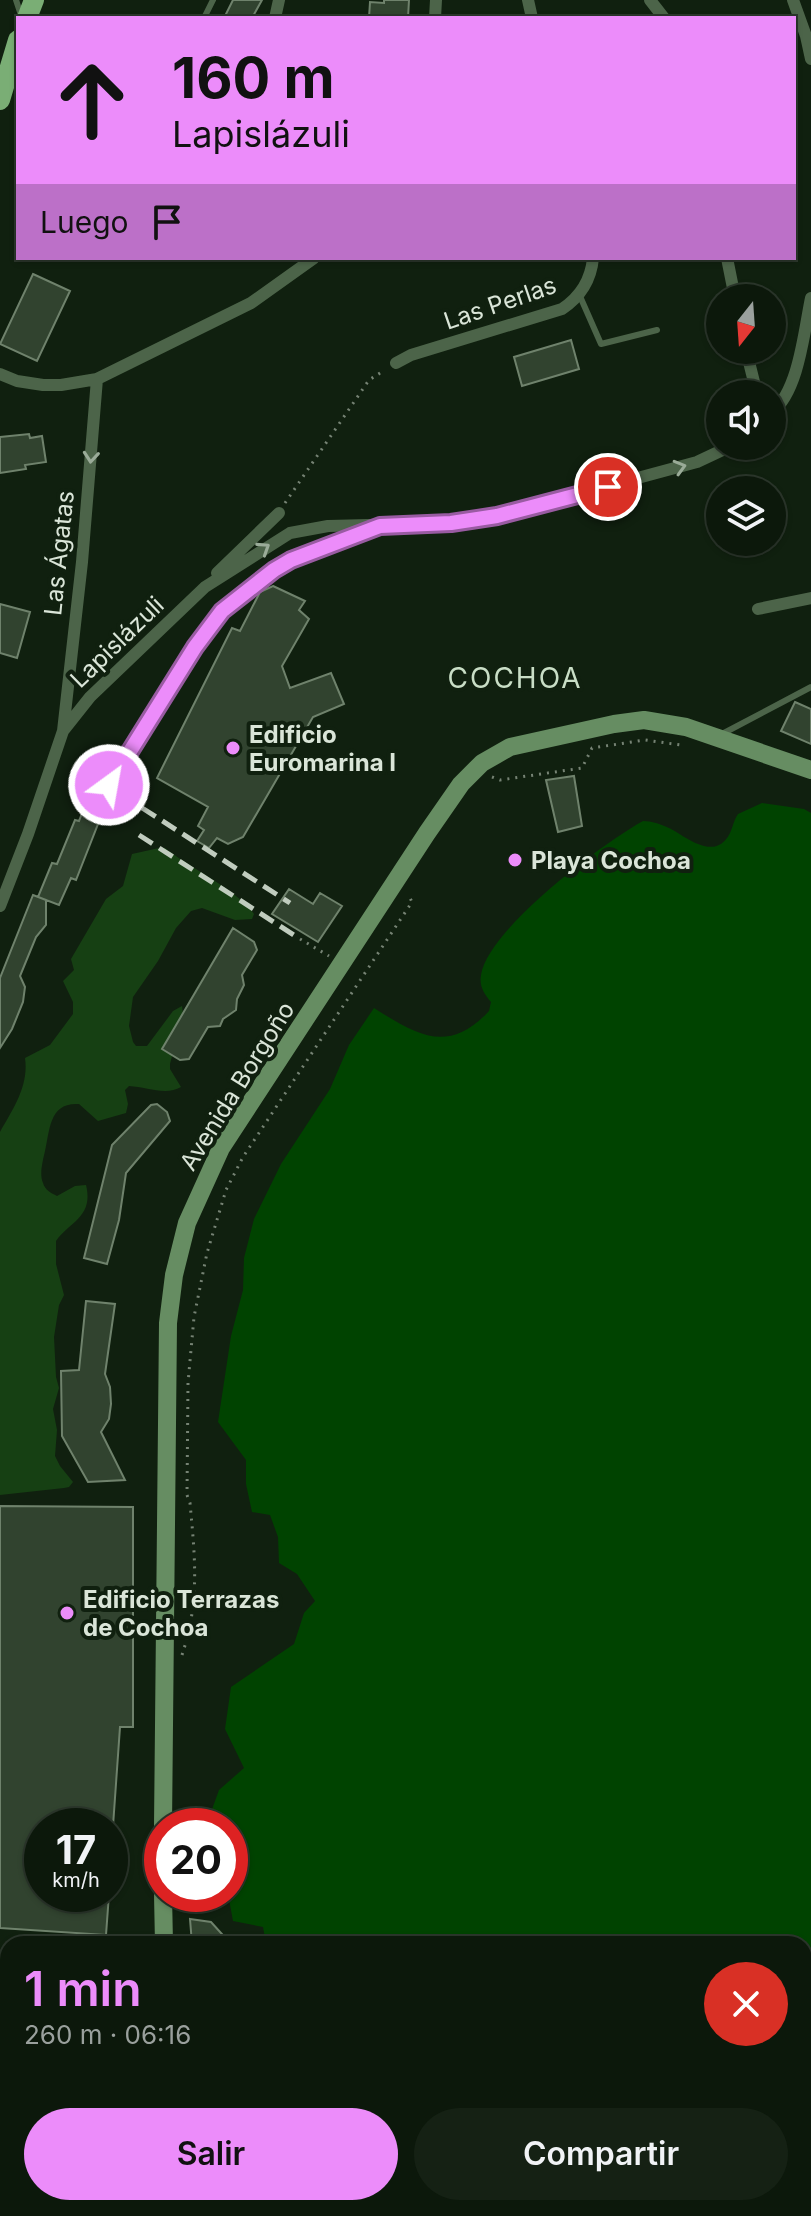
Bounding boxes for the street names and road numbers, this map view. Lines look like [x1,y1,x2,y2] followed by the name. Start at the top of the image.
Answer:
[440,270,560,336] street label: Las Perlas
[37,489,80,617] street label: Las Ágatas
[64,590,170,694] street label: Lapislázuli
[173,996,301,1176] street label: Avenida Borgoño

